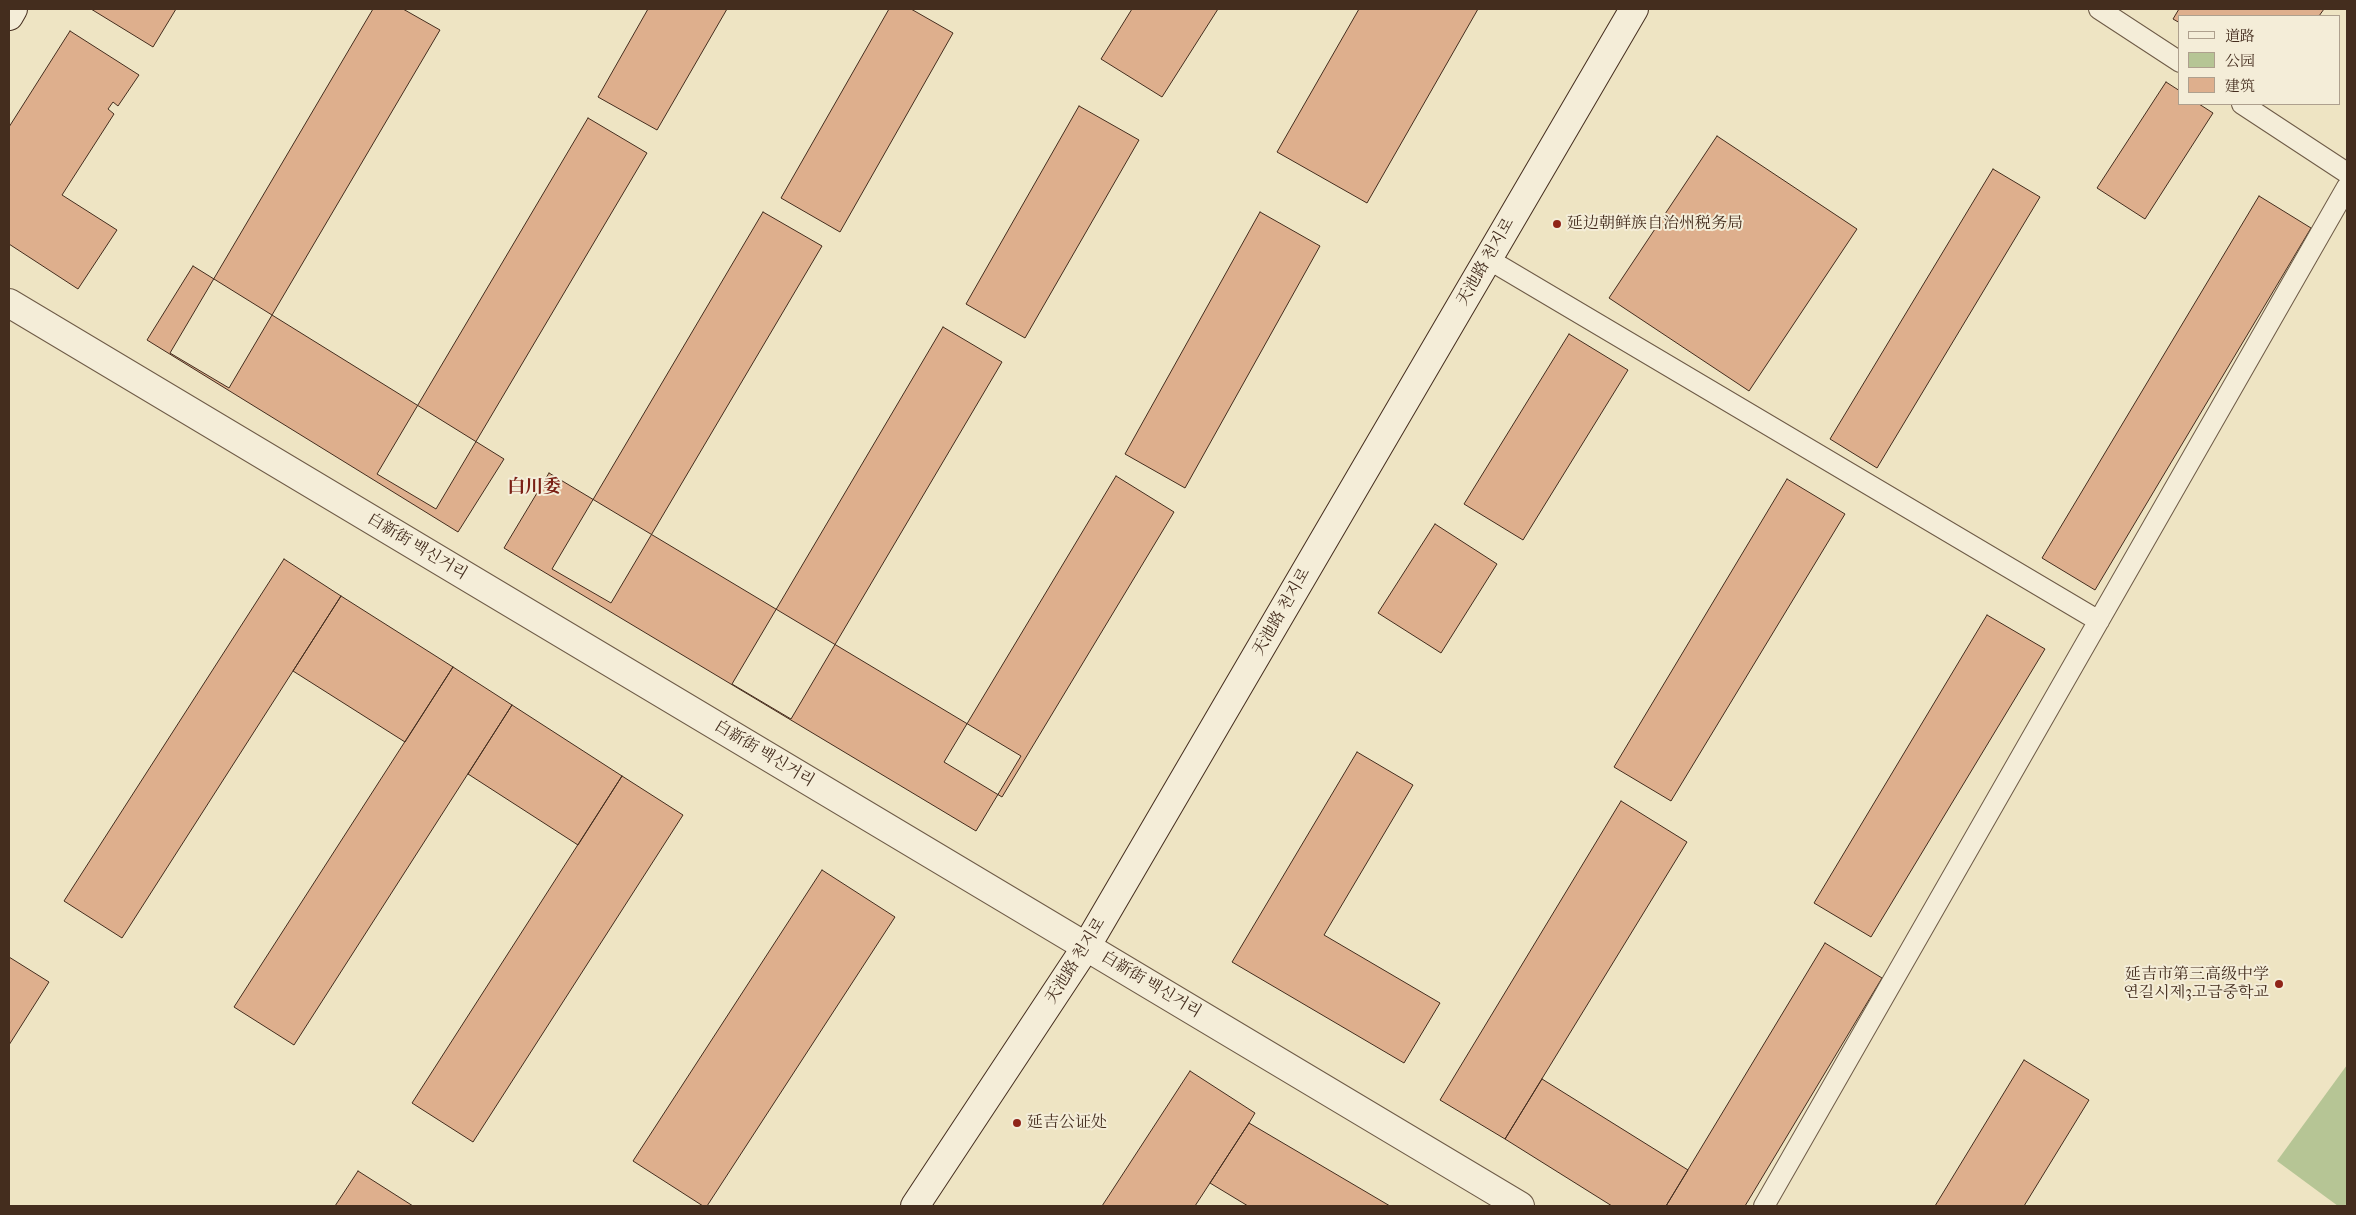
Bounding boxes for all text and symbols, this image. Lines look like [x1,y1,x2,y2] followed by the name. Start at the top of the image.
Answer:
[2178,15,2341,105] legend
[2225,27,2255,45] text: 道路
[2225,52,2255,70] text: 公园
[2225,77,2255,95] text: 建筑
[1567,214,1743,234] place label: 延边朝鲜族自治州税务局
[1453,215,1519,309] street label: 天池路 천지로
[1551,218,1563,230] marker: 延边朝鲜族自治州税务局
[507,477,561,499] district label: 白川委
[364,510,470,584] street label: 白新街 백신거리
[1249,565,1315,659] street label: 天池路 천지로
[711,717,817,791] street label: 白新街 백신거리
[1042,914,1110,1008] street label: 天池路 천지로
[1098,948,1204,1022] street label: 白新街 백신거리
[2123,965,2269,1003] place label: 延吉市第三高级中学 연길시제3고급중학교
[2273,978,2285,990] marker: 延吉市第三高级中学 연길시제3고급중학교
[1027,1113,1107,1133] place label: 延吉公证处
[1011,1117,1023,1129] marker: 延吉公证处

